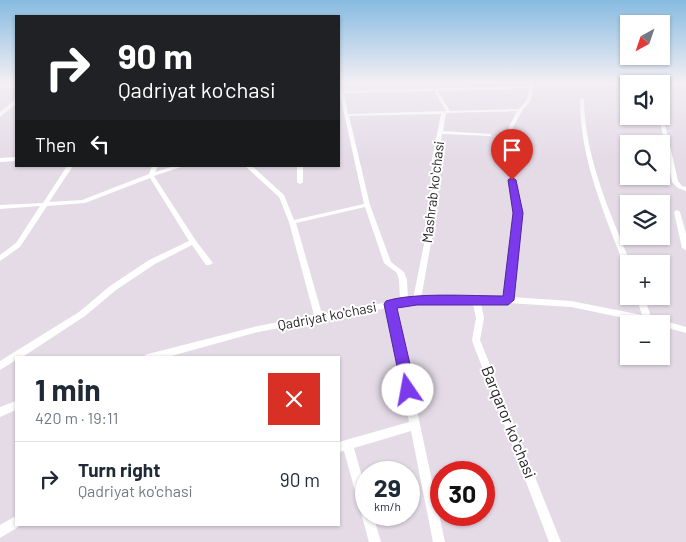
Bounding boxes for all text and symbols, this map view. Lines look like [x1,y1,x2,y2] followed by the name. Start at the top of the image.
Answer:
[620,15,670,65] north arrow
[620,15,670,365] map controls
[118,34,193,76] text: 90 m
[35,35,100,100] icon: right
[620,75,670,125] button: sound
[118,76,276,102] text: Qadriyat ko'chasi
[491,129,533,180] pin
[86,130,114,158] icon: left
[35,133,76,156] text: Then
[620,135,670,185] button: search
[498,136,526,164] icon: arrive
[418,140,447,244] street label: Mashrab koʻchasi
[620,195,670,245] button: layers
[620,255,670,305] button: +
[276,298,378,333] street label: Qadriyat ko'chasi
[620,315,670,365] button: −
[381,363,433,415] position arrow
[478,363,541,481] street label: Barqaror koʻchasi
[35,371,101,407] text: 1 min
[268,373,320,425] button: close
[35,408,118,427] text: 420 m · 19:11
[78,458,160,481] text: Turn right
[430,461,495,526] speed limit sign: 30
[35,465,63,493] icon: right
[280,468,320,491] text: 90 m
[374,472,401,502] text: 29
[78,481,193,500] text: Qadriyat ko'chasi
[374,499,401,513] text: km/h

